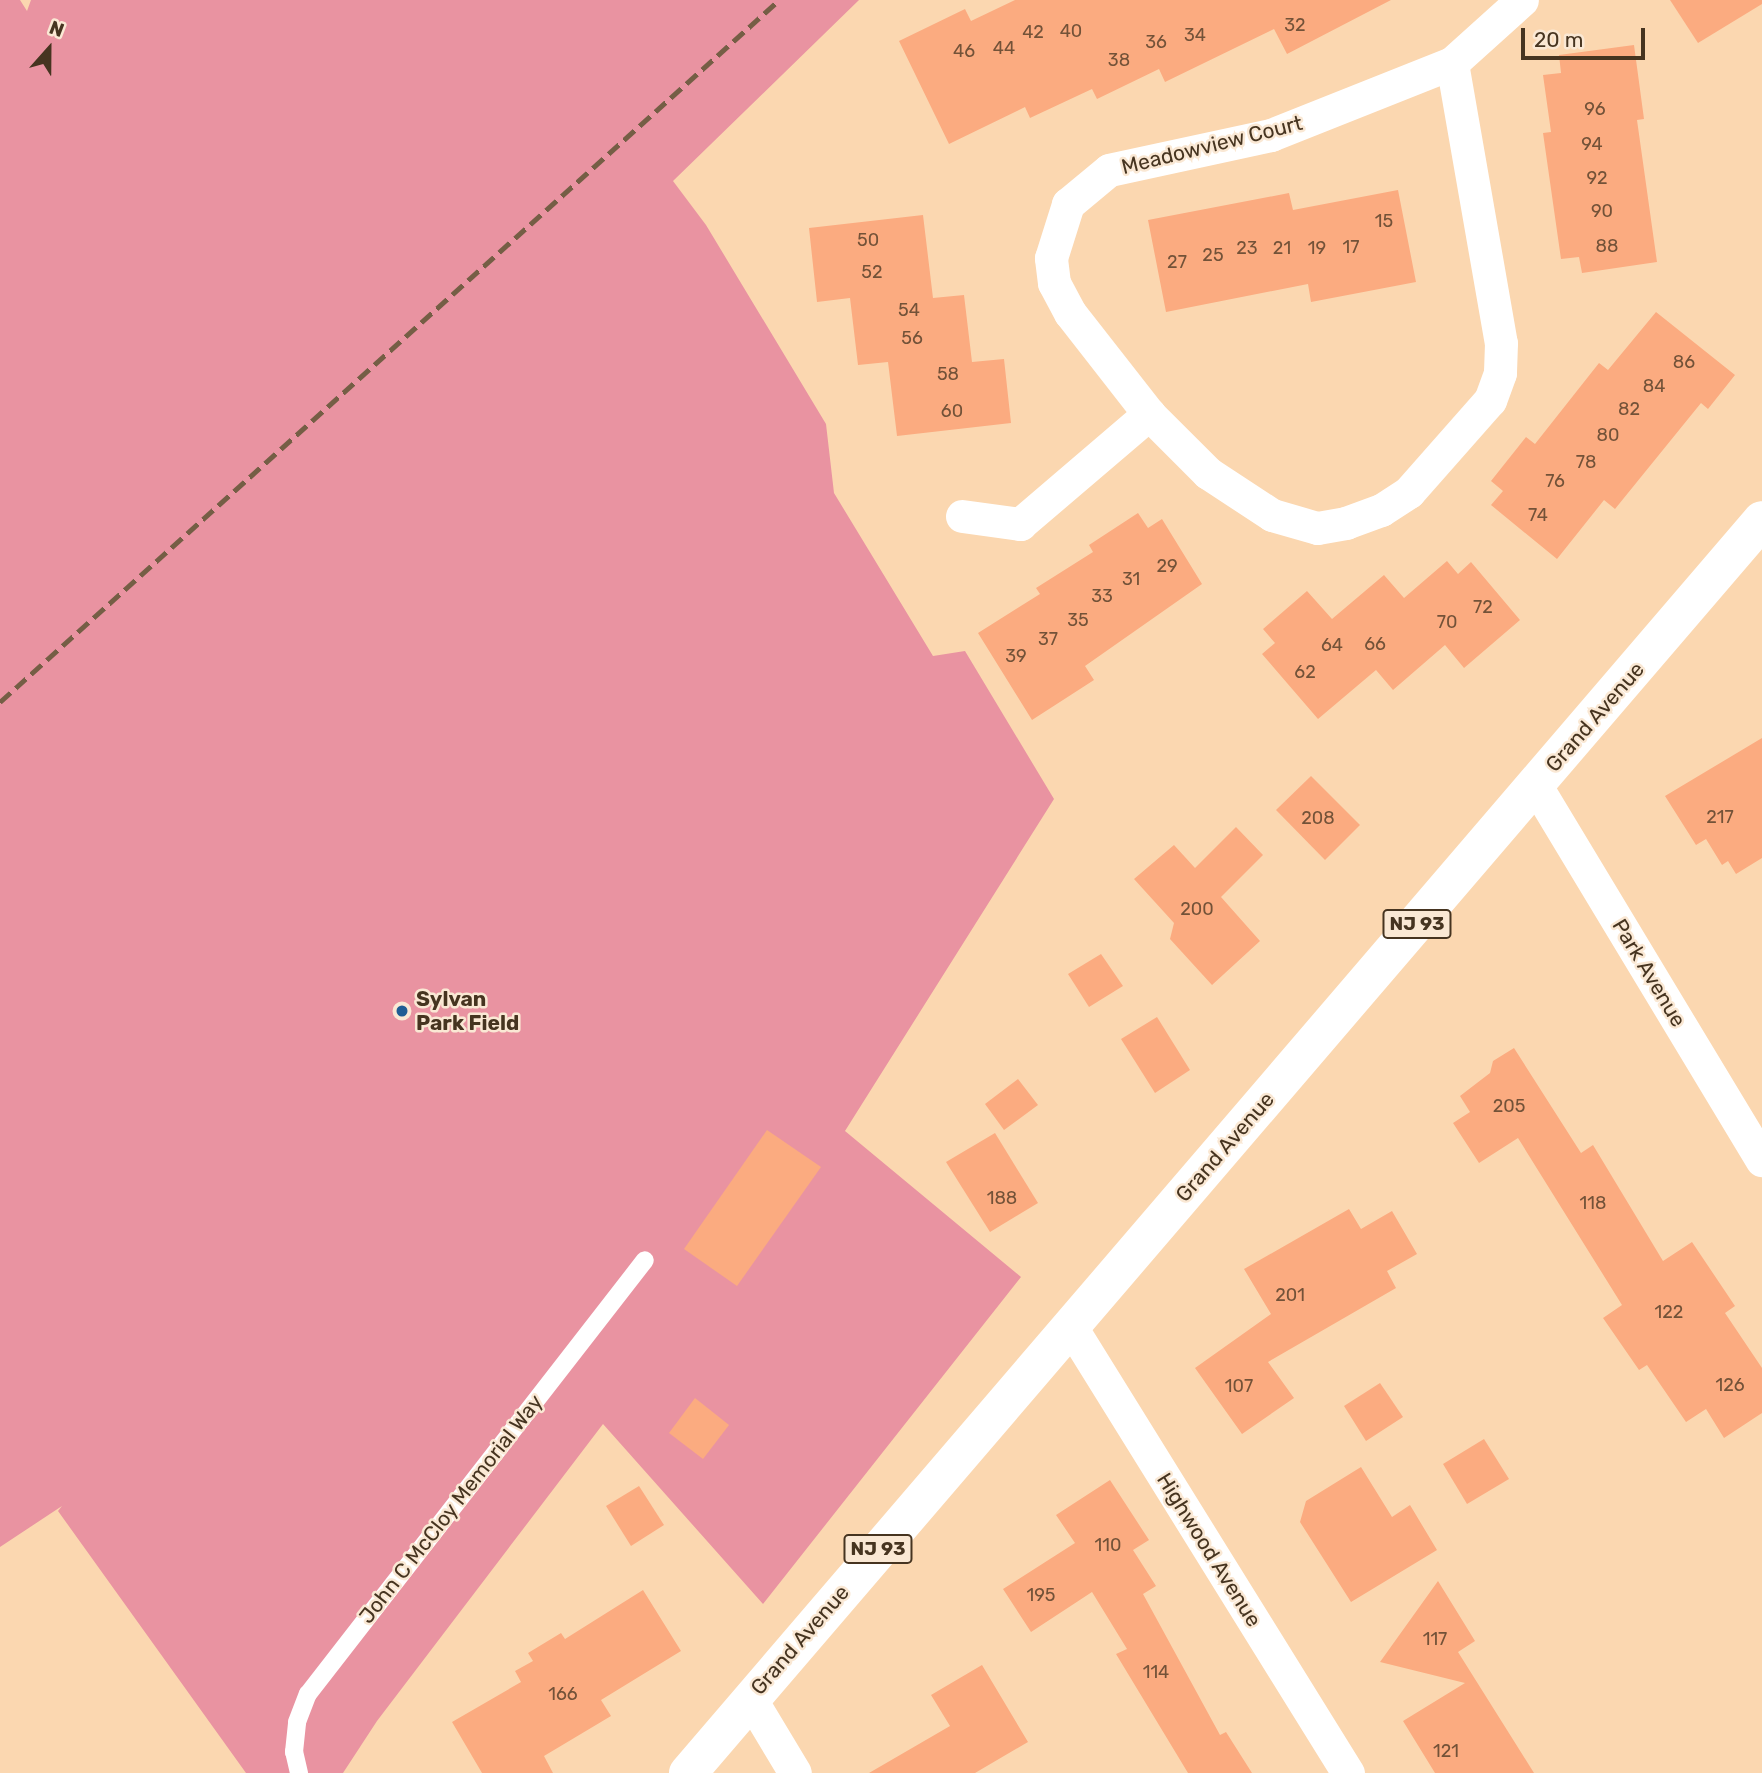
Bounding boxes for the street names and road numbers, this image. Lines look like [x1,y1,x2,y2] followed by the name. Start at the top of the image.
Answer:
[1119,110,1305,180] street label: Meadowview Court
[1540,657,1650,777] street label: Grand Avenue
[1382,908,1452,940] road number: NJ 93
[1607,914,1691,1032] street label: Park Avenue
[1170,1087,1280,1207] street label: Grand Avenue
[354,1389,548,1629] street label: John C McCloy Memorial Way
[1151,1468,1267,1632] street label: Highwood Avenue
[843,1534,913,1564] road number: NJ 93
[745,1580,855,1700] street label: Grand Avenue

